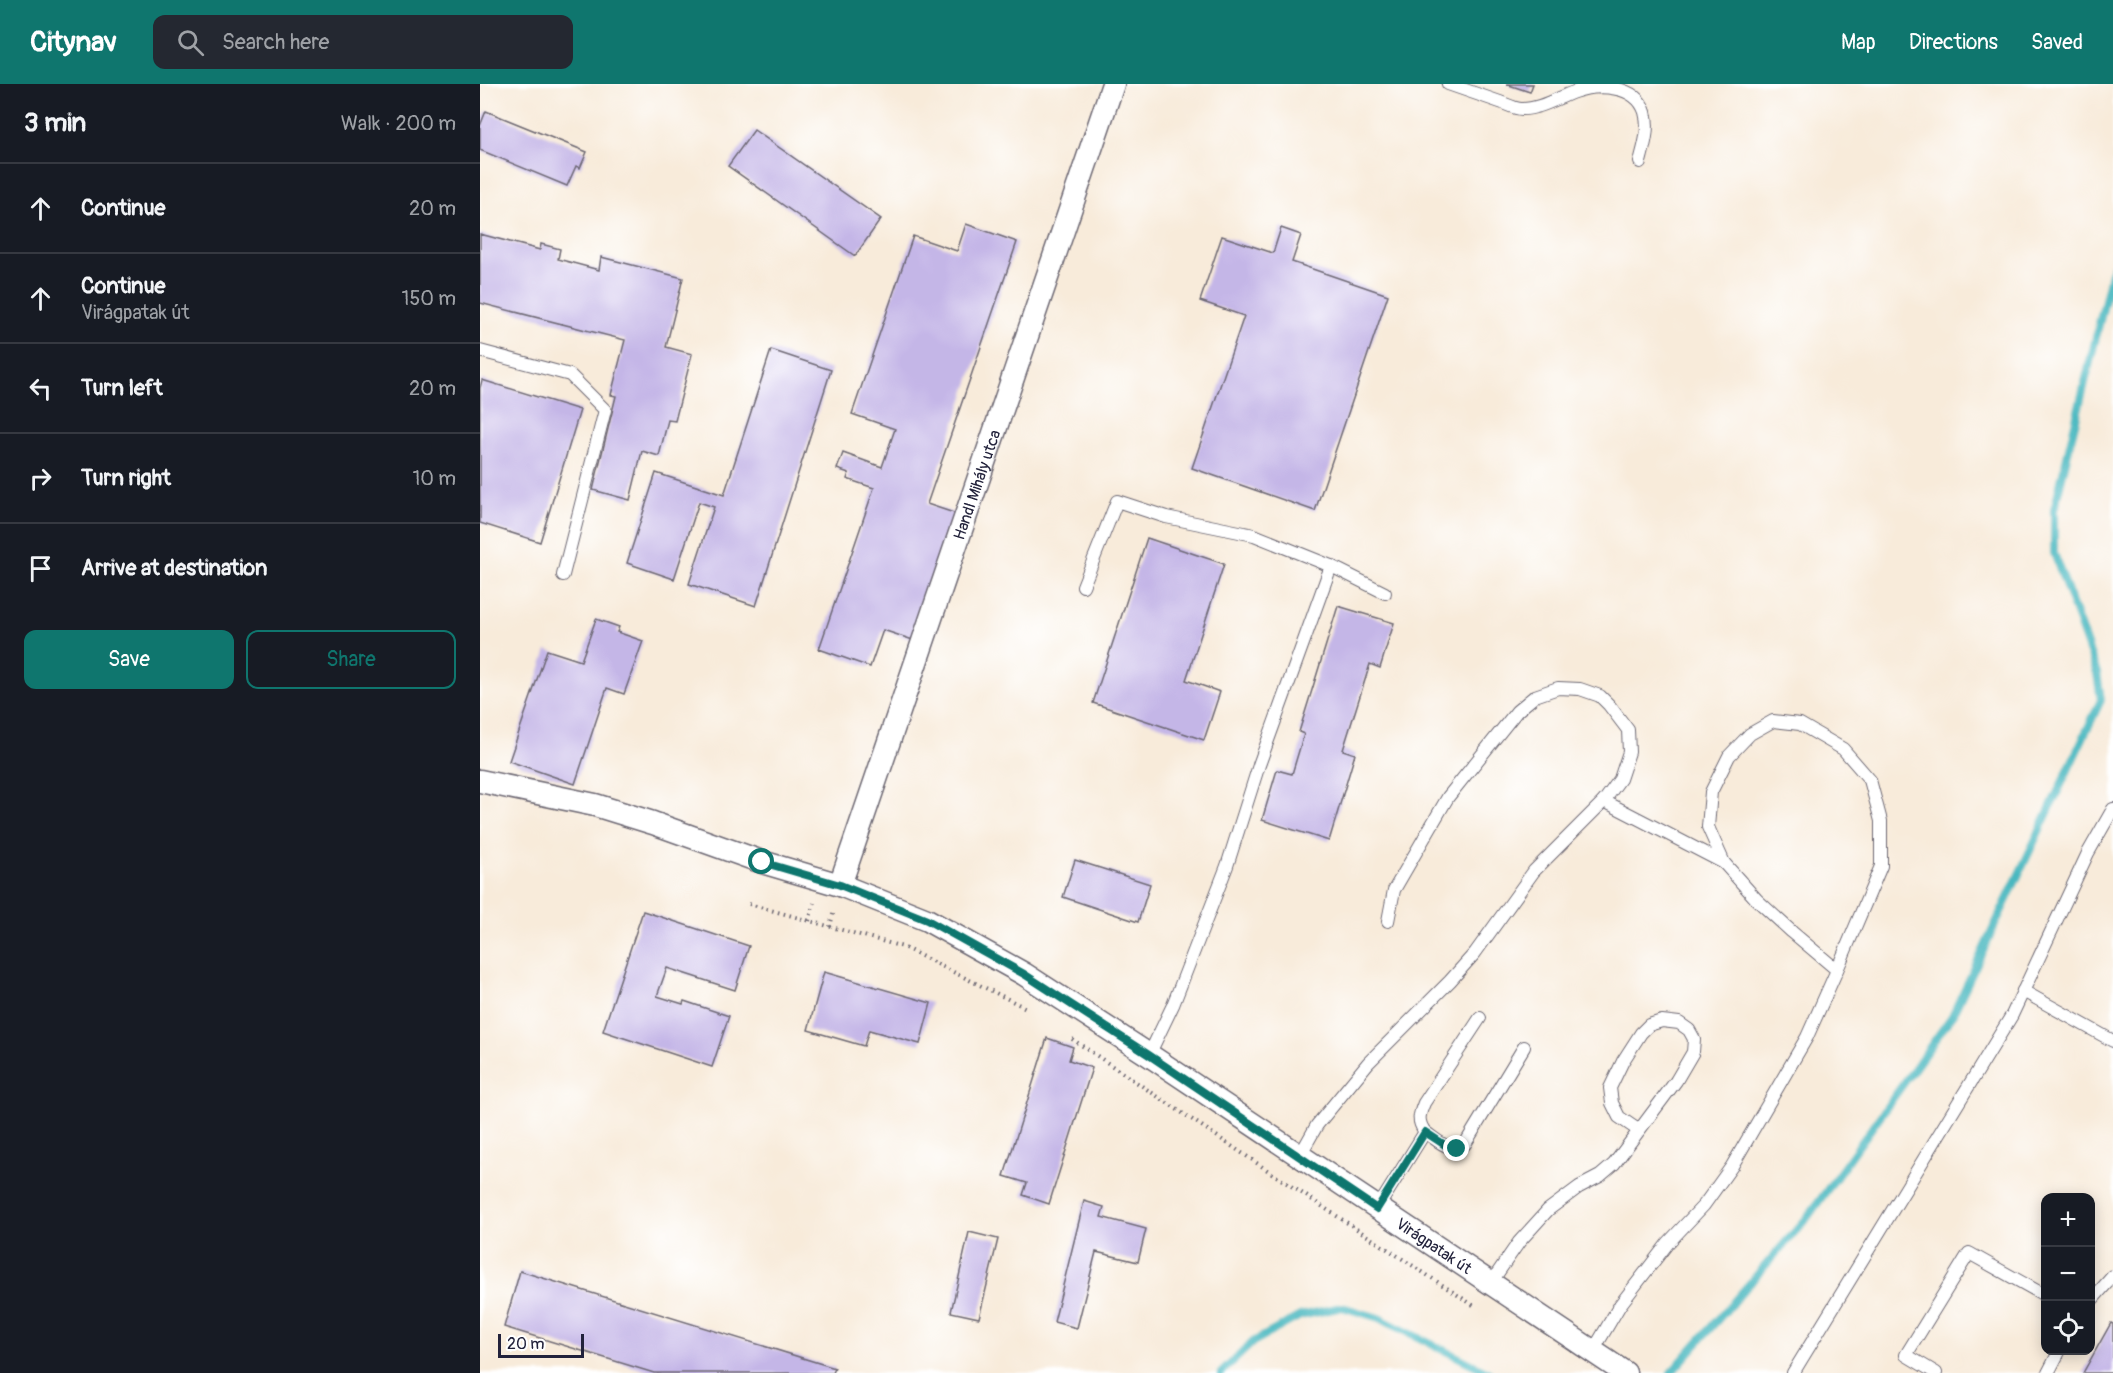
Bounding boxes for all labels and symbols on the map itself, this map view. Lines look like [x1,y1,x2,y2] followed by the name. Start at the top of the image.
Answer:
[949,427,1005,543] street label: Handl Mihály utca
[748,848,774,874] route start
[1443,1135,1469,1161] route end
[1392,1214,1476,1279] street label: Virágpatak út
[498,1331,584,1358] scale bar

